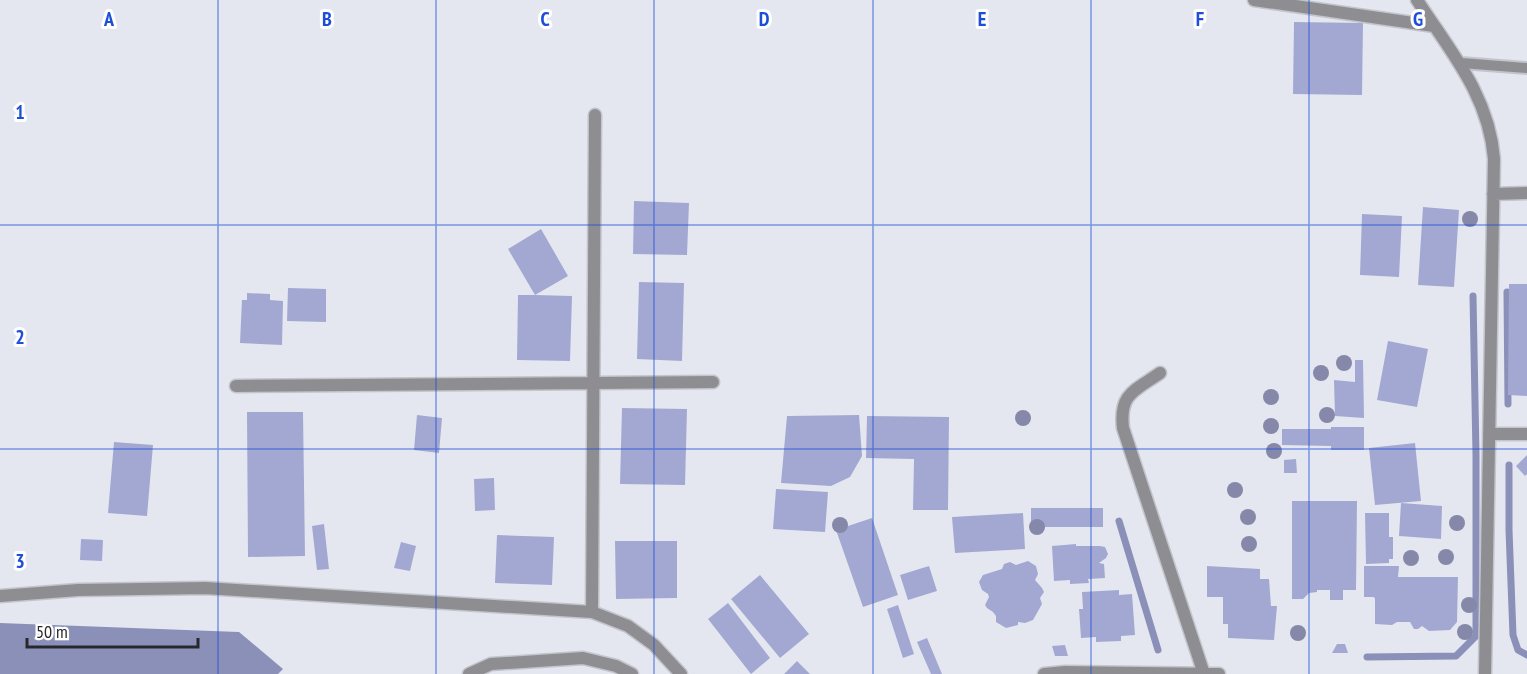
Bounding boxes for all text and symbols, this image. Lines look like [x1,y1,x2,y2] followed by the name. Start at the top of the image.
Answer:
[103,6,115,32] text: A
[322,6,332,32] text: B
[540,6,550,32] text: C
[759,6,770,32] text: D
[978,6,986,32] text: E
[1196,6,1204,32] text: F
[1413,6,1423,32] text: G
[15,99,25,125] text: 1
[15,324,25,350] text: 2
[15,548,25,574] text: 3
[27,611,198,649] scale bar
[36,620,68,643] text: 50 m

